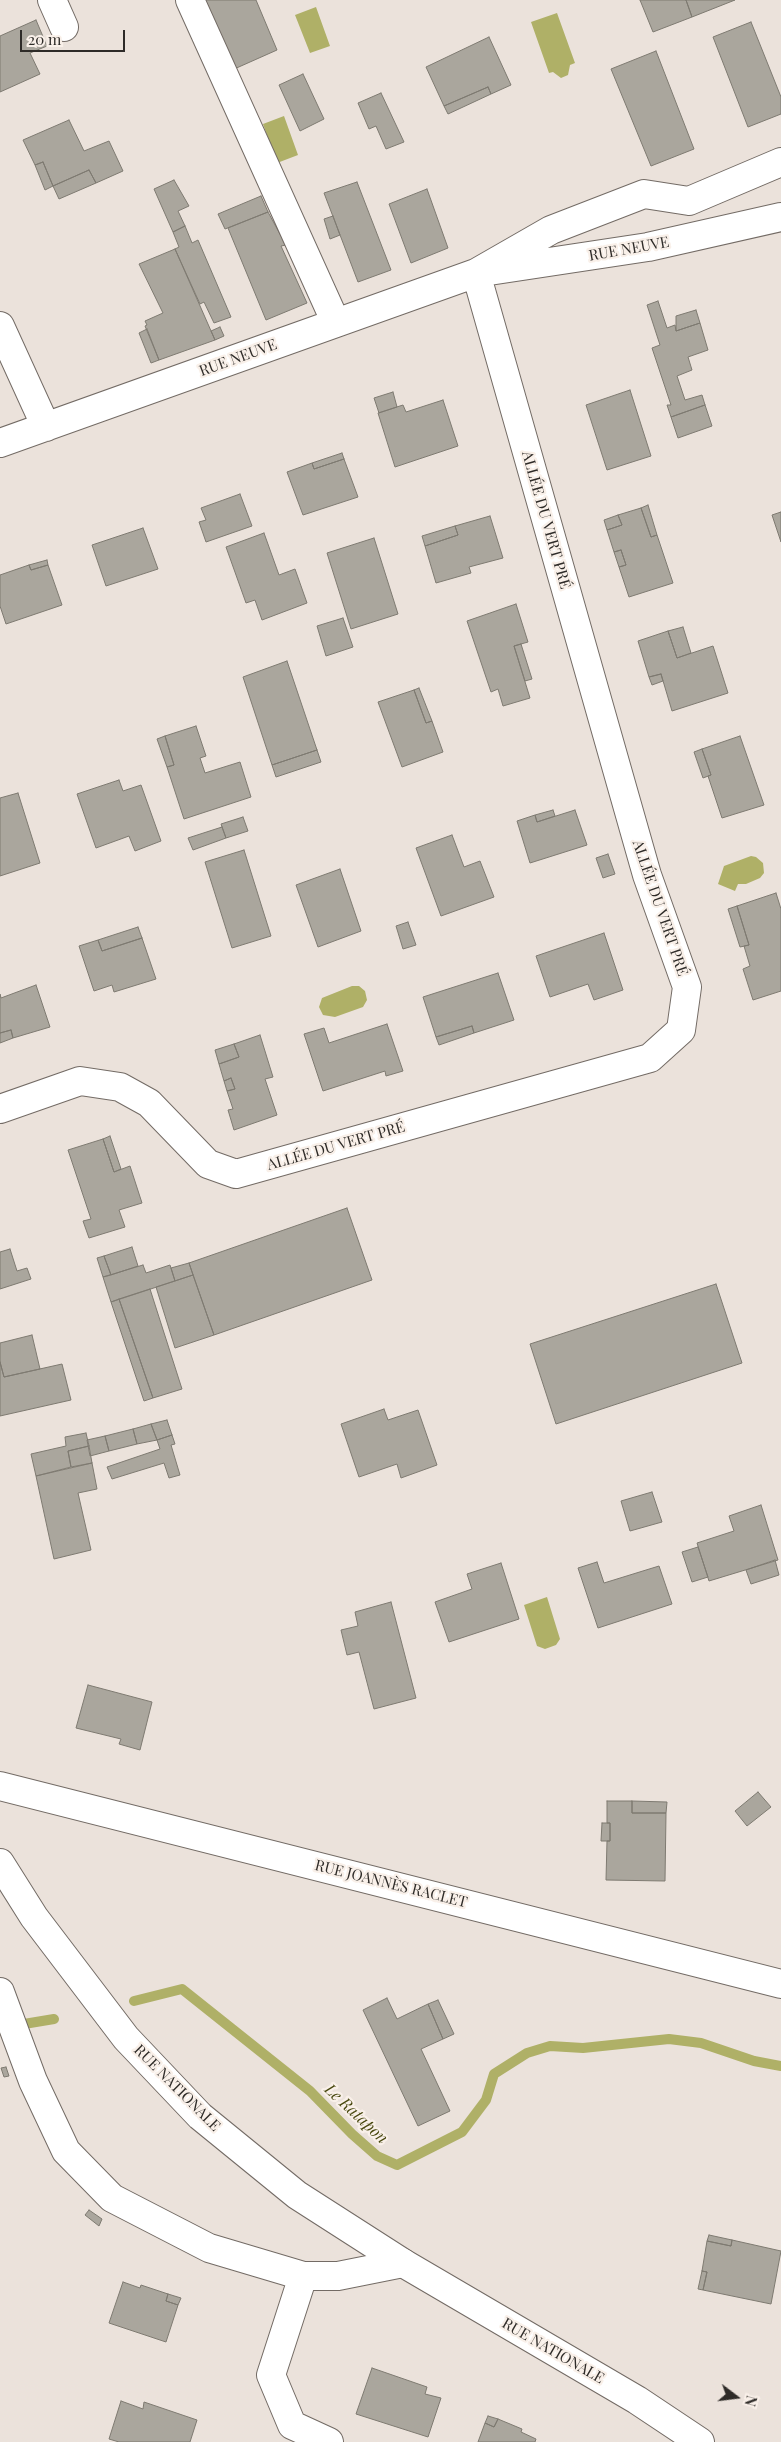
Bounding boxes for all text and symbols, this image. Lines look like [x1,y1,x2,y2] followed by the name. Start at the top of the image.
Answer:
[22,20,128,52] scale bar
[28,29,61,49] text: 20 m
[587,233,671,265] street label: RUE NEUVE
[197,336,279,380] street label: RUE NEUVE
[518,449,574,591] street label: ALLÉE DU VERT PRÉ
[628,838,692,978] street label: ALLÉE DU VERT PRÉ
[265,1118,407,1174] street label: ALLÉE DU VERT PRÉ
[313,1856,469,1912] street label: RUE JOANNÈS RACLET
[130,2041,224,2135] street label: RUE NATIONALE
[321,2080,391,2148] water label: Le Ratapon
[499,2315,607,2387] street label: RUE NATIONALE
[711,2372,761,2422] north arrow
[740,2394,761,2408] text: N

